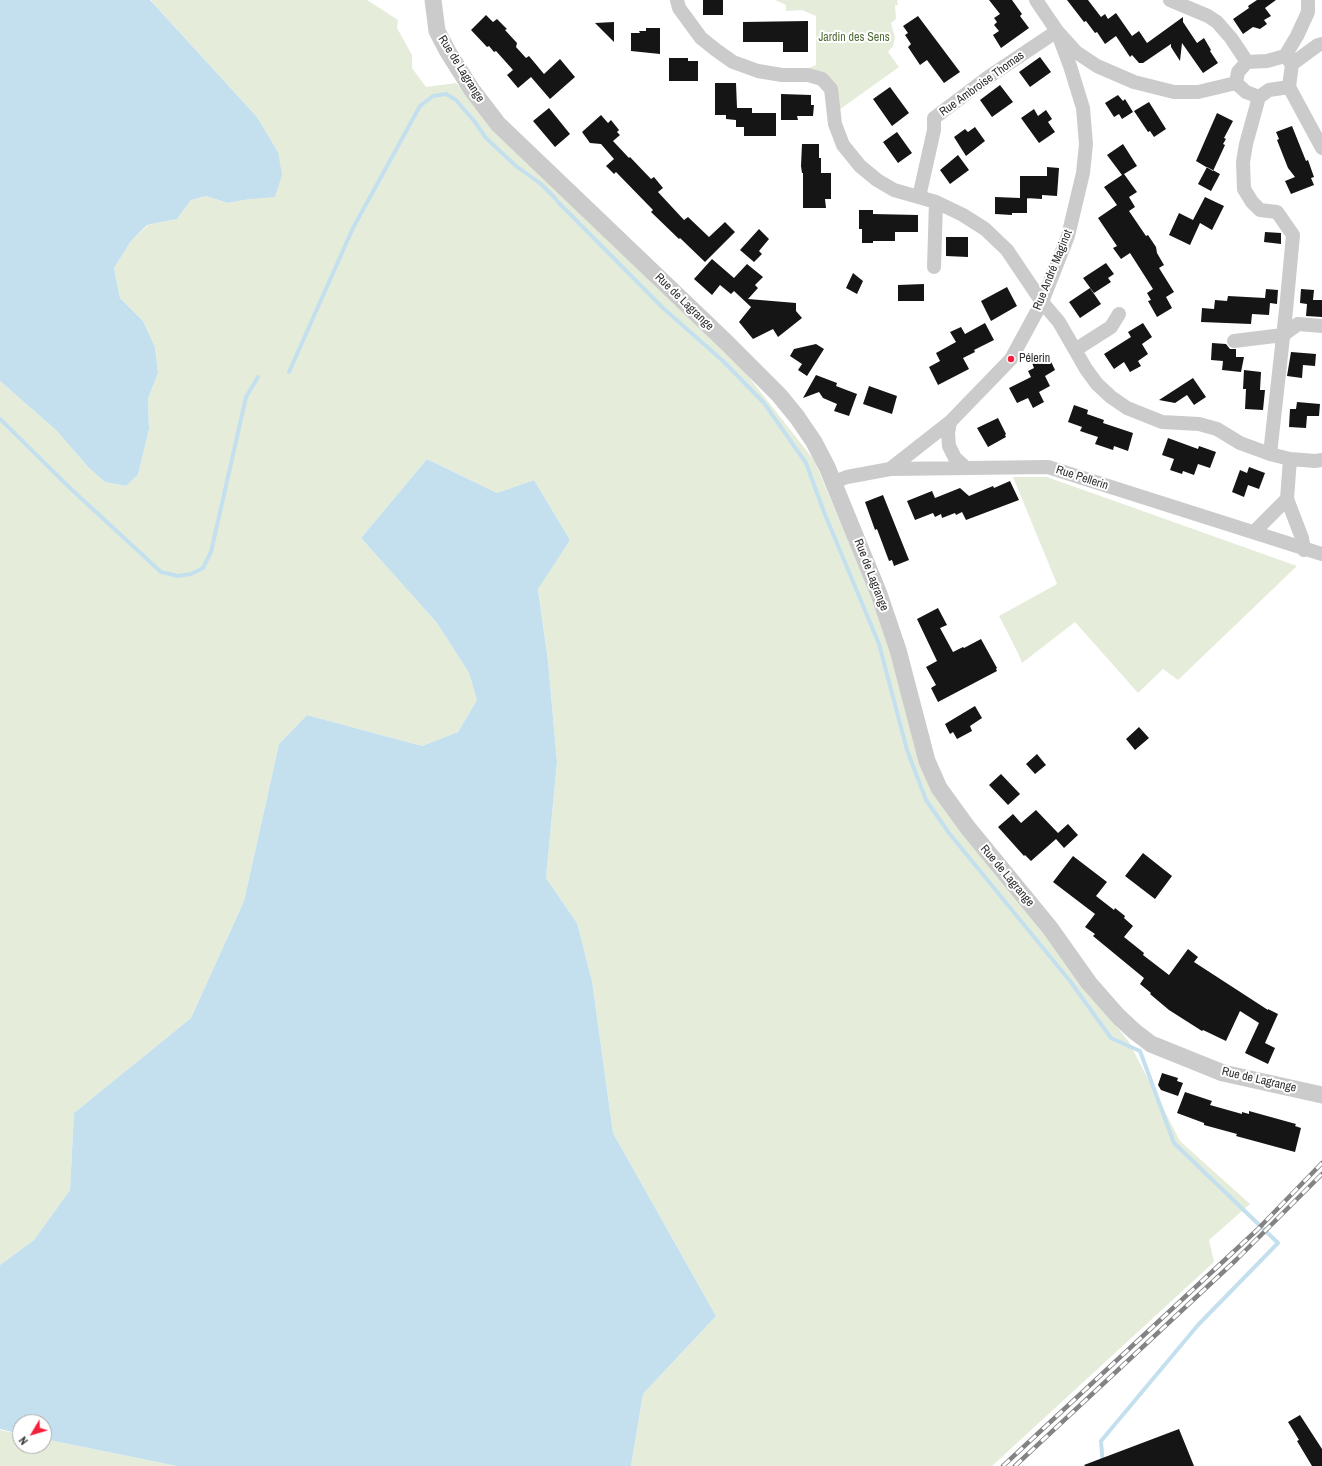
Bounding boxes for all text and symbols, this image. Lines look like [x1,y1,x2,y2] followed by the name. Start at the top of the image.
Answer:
[818,31,890,45] park label: Jardin des Sens
[435,33,487,105] street label: Rue de Lagrange
[937,48,1027,120] street label: Rue Ambroise Thomas
[1030,228,1076,312] street label: Rue André Maginot
[652,270,716,334] street label: Rue de Lagrange
[1019,352,1050,366] place label: Pélerin
[1006,354,1016,364] marker: Pélerin
[1054,463,1110,493] street label: Rue Pellerin
[851,537,891,613] street label: Rue de Lagrange
[977,842,1037,910] street label: Rue de Lagrange
[1220,1064,1298,1096] street label: Rue de Lagrange
[12,1414,52,1454] north arrow
[16,1434,31,1448] text: N

